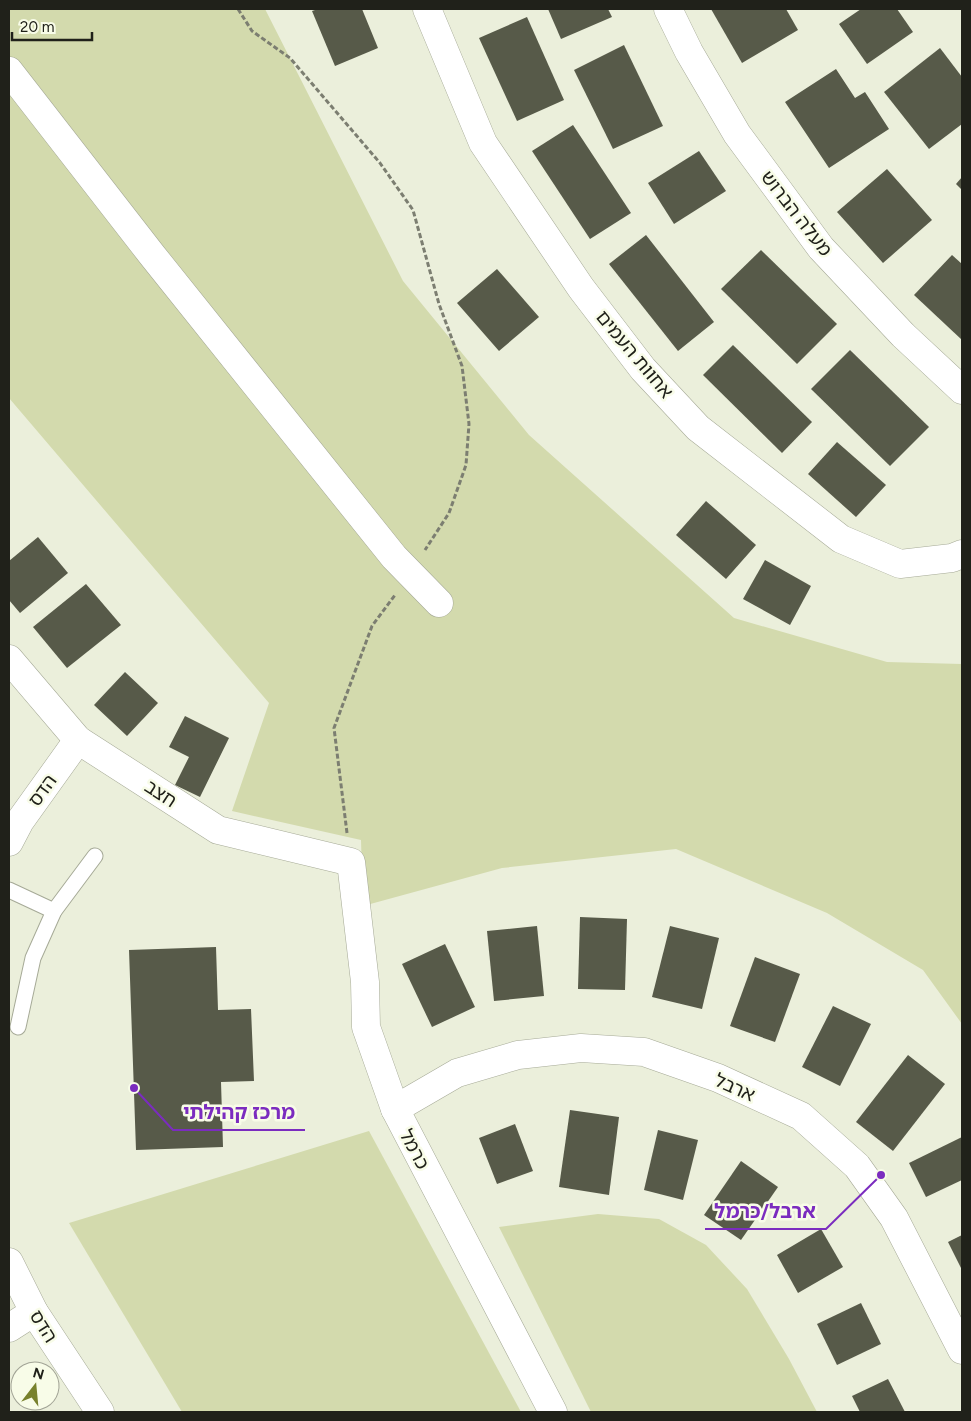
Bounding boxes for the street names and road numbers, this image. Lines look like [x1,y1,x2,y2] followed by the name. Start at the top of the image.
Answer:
[756,166,837,261] street label: מעלה הברוש
[591,306,678,403] street label: אחוות העמים
[23,770,62,811] street label: הדס
[140,775,181,812] street label: חצב
[711,1068,759,1107] street label: ארבל
[395,1125,435,1173] street label: כרמל
[25,1306,62,1347] street label: הדס

